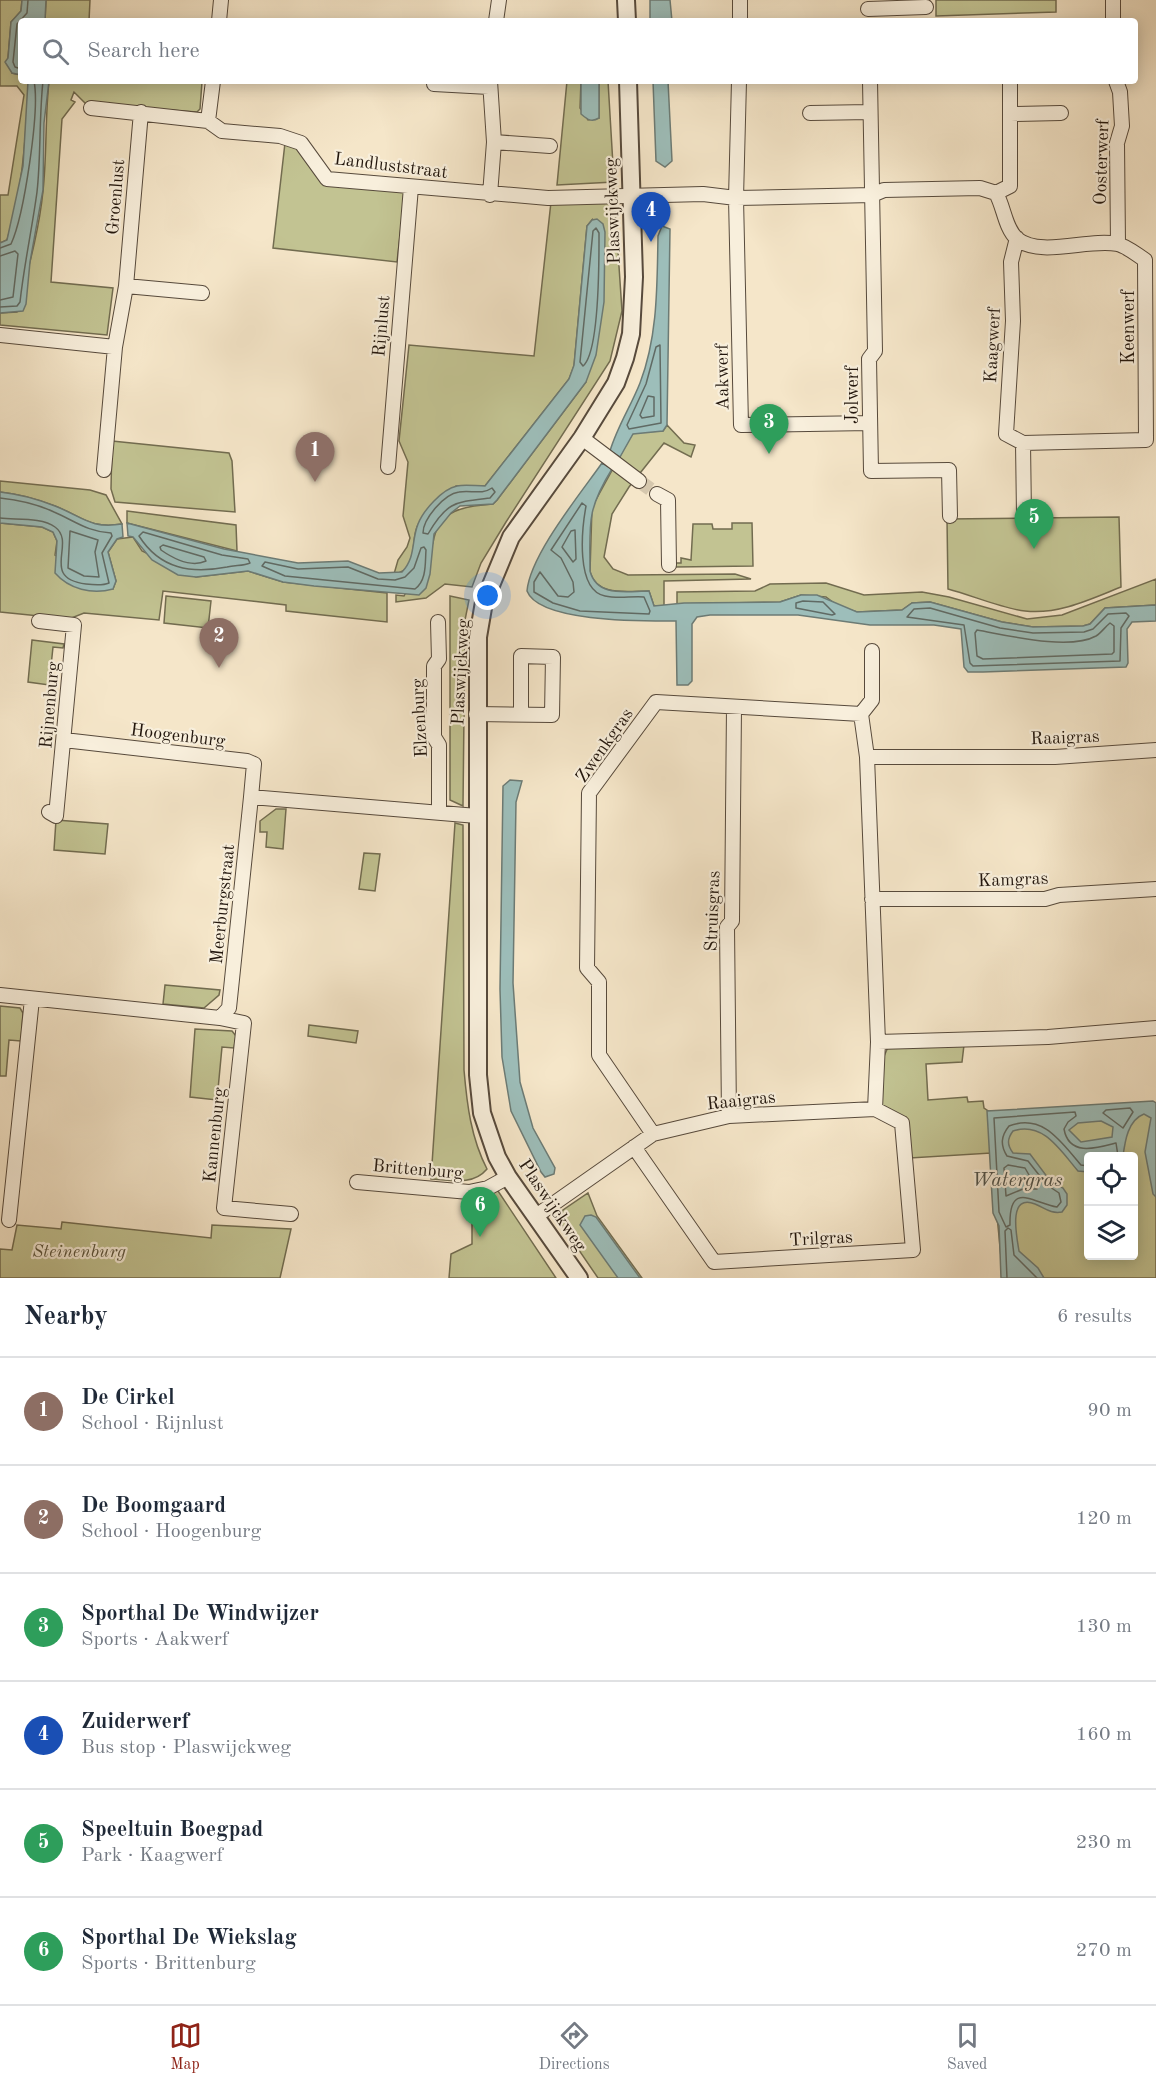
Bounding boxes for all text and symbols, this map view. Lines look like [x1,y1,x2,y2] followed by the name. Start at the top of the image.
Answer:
[18,18,1138,84] search box
[39,35,72,68] icon: search
[87,40,200,62] text: Search here
[1092,118,1113,205] street label: Oosterwerf
[333,150,449,182] street label: Landluststraat
[602,157,624,265] street label: Plaswijckweg
[104,159,128,236] street label: Groenlust
[632,192,670,242] pin: 4
[1120,289,1138,364] street label: Keenwerf
[370,295,394,358] street label: Rijnlust
[982,306,1004,383] street label: Kaagwerf
[713,342,733,410] street label: Aakwerf
[844,365,862,424] street label: Jolwerf
[750,404,788,454] pin: 3
[296,432,334,482] pin: 1
[1014,500,1054,549] pin: 5
[473,581,502,610] your location
[200,618,238,668] pin: 2
[449,618,473,726] street label: Plaswijckweg
[37,661,63,749] street label: Rijnenburg
[409,678,431,758] street label: Elzenburg
[573,705,637,786] street label: Zwenkgras
[129,721,227,751] street label: Hoogenburg
[1030,728,1100,748] street label: Raaigras
[208,843,238,965] street label: Meerburgstraat
[703,870,723,952] street label: Struisgras
[977,870,1049,890] street label: Kamgras
[201,1086,229,1184] street label: Kannenburg
[706,1088,777,1114] street label: Raaigras
[1084,1152,1138,1260] map controls
[1084,1152,1138,1206] button: locate
[515,1156,590,1255] street label: Plaswijckweg
[372,1157,464,1183] street label: Brittenburg
[971,1171,1063,1191] water label: Watergras
[460,1188,500,1237] pin: 6
[1084,1206,1138,1260] button: layers
[789,1228,854,1250] street label: Trilgras
[32,1243,126,1261] park label: Steinenburg
[24,1304,108,1330] text: Nearby
[1057,1307,1132,1327] text: 6 results
[81,1387,175,1409] text: De Cirkel
[38,1401,49,1421] text: 1
[1087,1401,1132,1421] text: 90 m
[81,1414,224,1434] text: School · Rijnlust
[81,1495,226,1517] text: De Boomgaard
[38,1509,49,1529] text: 2
[1076,1509,1132,1529] text: 120 m
[81,1522,261,1542] text: School · Hoogenburg
[81,1603,319,1625] text: Sporthal De Windwijzer
[38,1617,49,1637] text: 3
[1076,1617,1132,1637] text: 130 m
[81,1630,228,1650] text: Sports · Aakwerf
[81,1711,189,1733] text: Zuiderwerf
[38,1725,49,1745] text: 4
[1076,1725,1132,1745] text: 160 m
[81,1738,291,1758] text: Bus stop · Plaswijckweg
[81,1819,263,1841] text: Speeltuin Boegpad
[38,1833,49,1853] text: 5
[1076,1833,1132,1853] text: 230 m
[81,1846,223,1866] text: Park · Kaagwerf
[81,1927,297,1949] text: Sporthal De Wiekslag
[38,1941,49,1961] text: 6
[1076,1941,1132,1961] text: 270 m
[81,1954,256,1974] text: Sports · Brittenburg
[169,2019,202,2075] tab: Map
[539,2019,610,2075] tab: Directions
[947,2019,987,2075] tab: Saved

